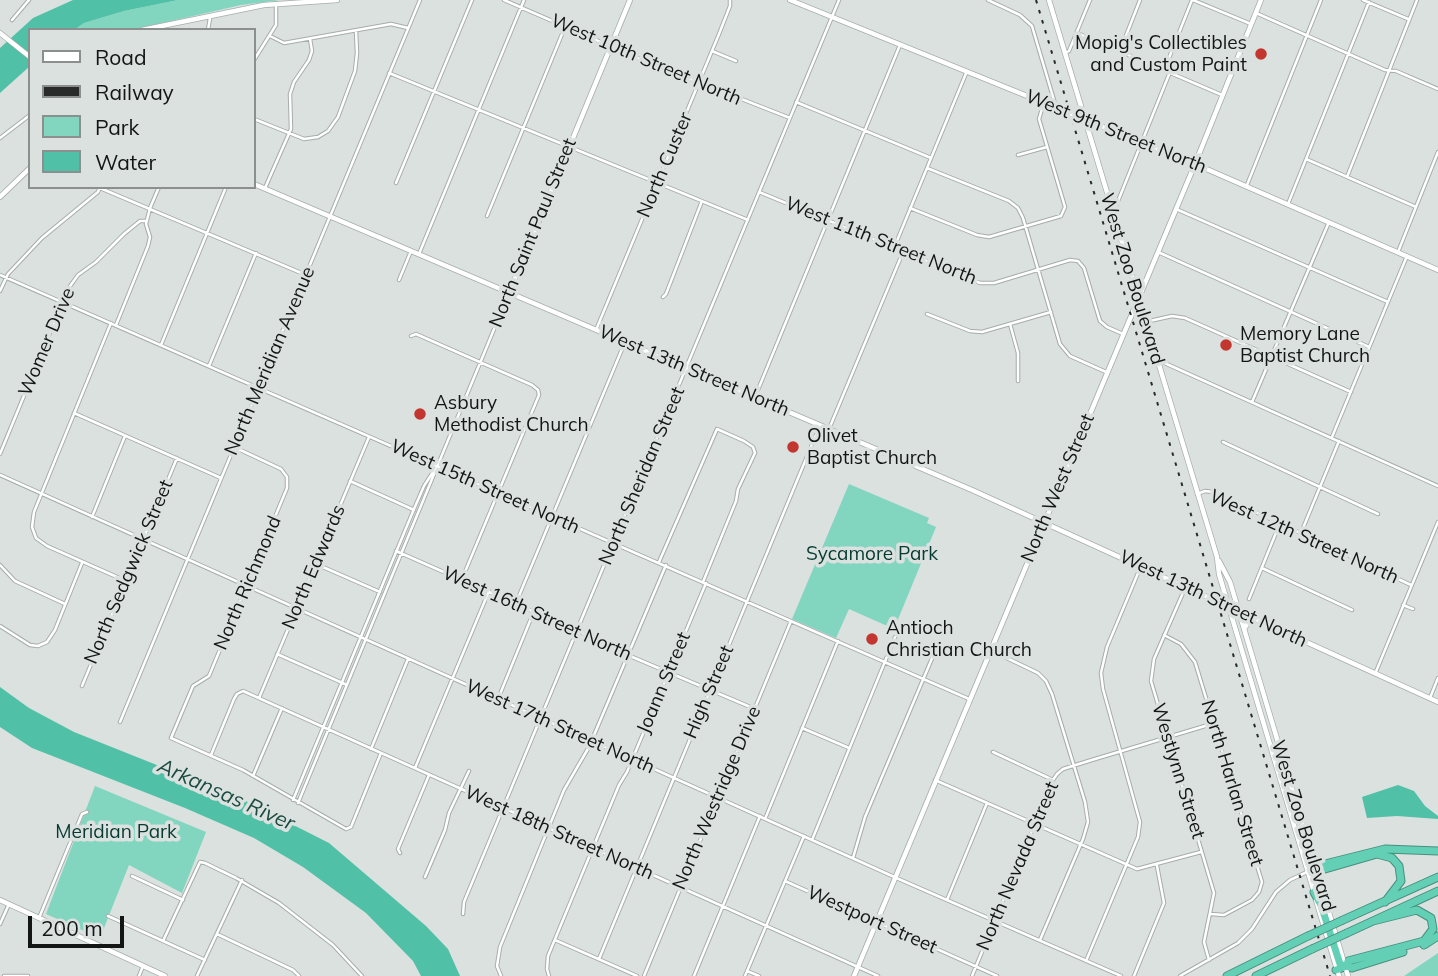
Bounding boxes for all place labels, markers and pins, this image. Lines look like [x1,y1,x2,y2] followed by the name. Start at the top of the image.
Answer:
[1075,32,1247,76] place label: Mopig's Collectibles and Custom Paint
[1253,46,1269,62] marker: Mopig's Collectibles and Custom Paint
[1240,323,1370,367] place label: Memory Lane Baptist Church
[1218,337,1234,353] marker: Memory Lane Baptist Church
[434,392,589,436] place label: Asbury Methodist Church
[412,406,428,422] marker: Asbury Methodist Church
[807,425,937,469] place label: Olivet Baptist Church
[785,439,801,455] marker: Olivet Baptist Church
[886,617,1032,661] place label: Antioch Christian Church
[864,631,880,647] marker: Antioch Christian Church

